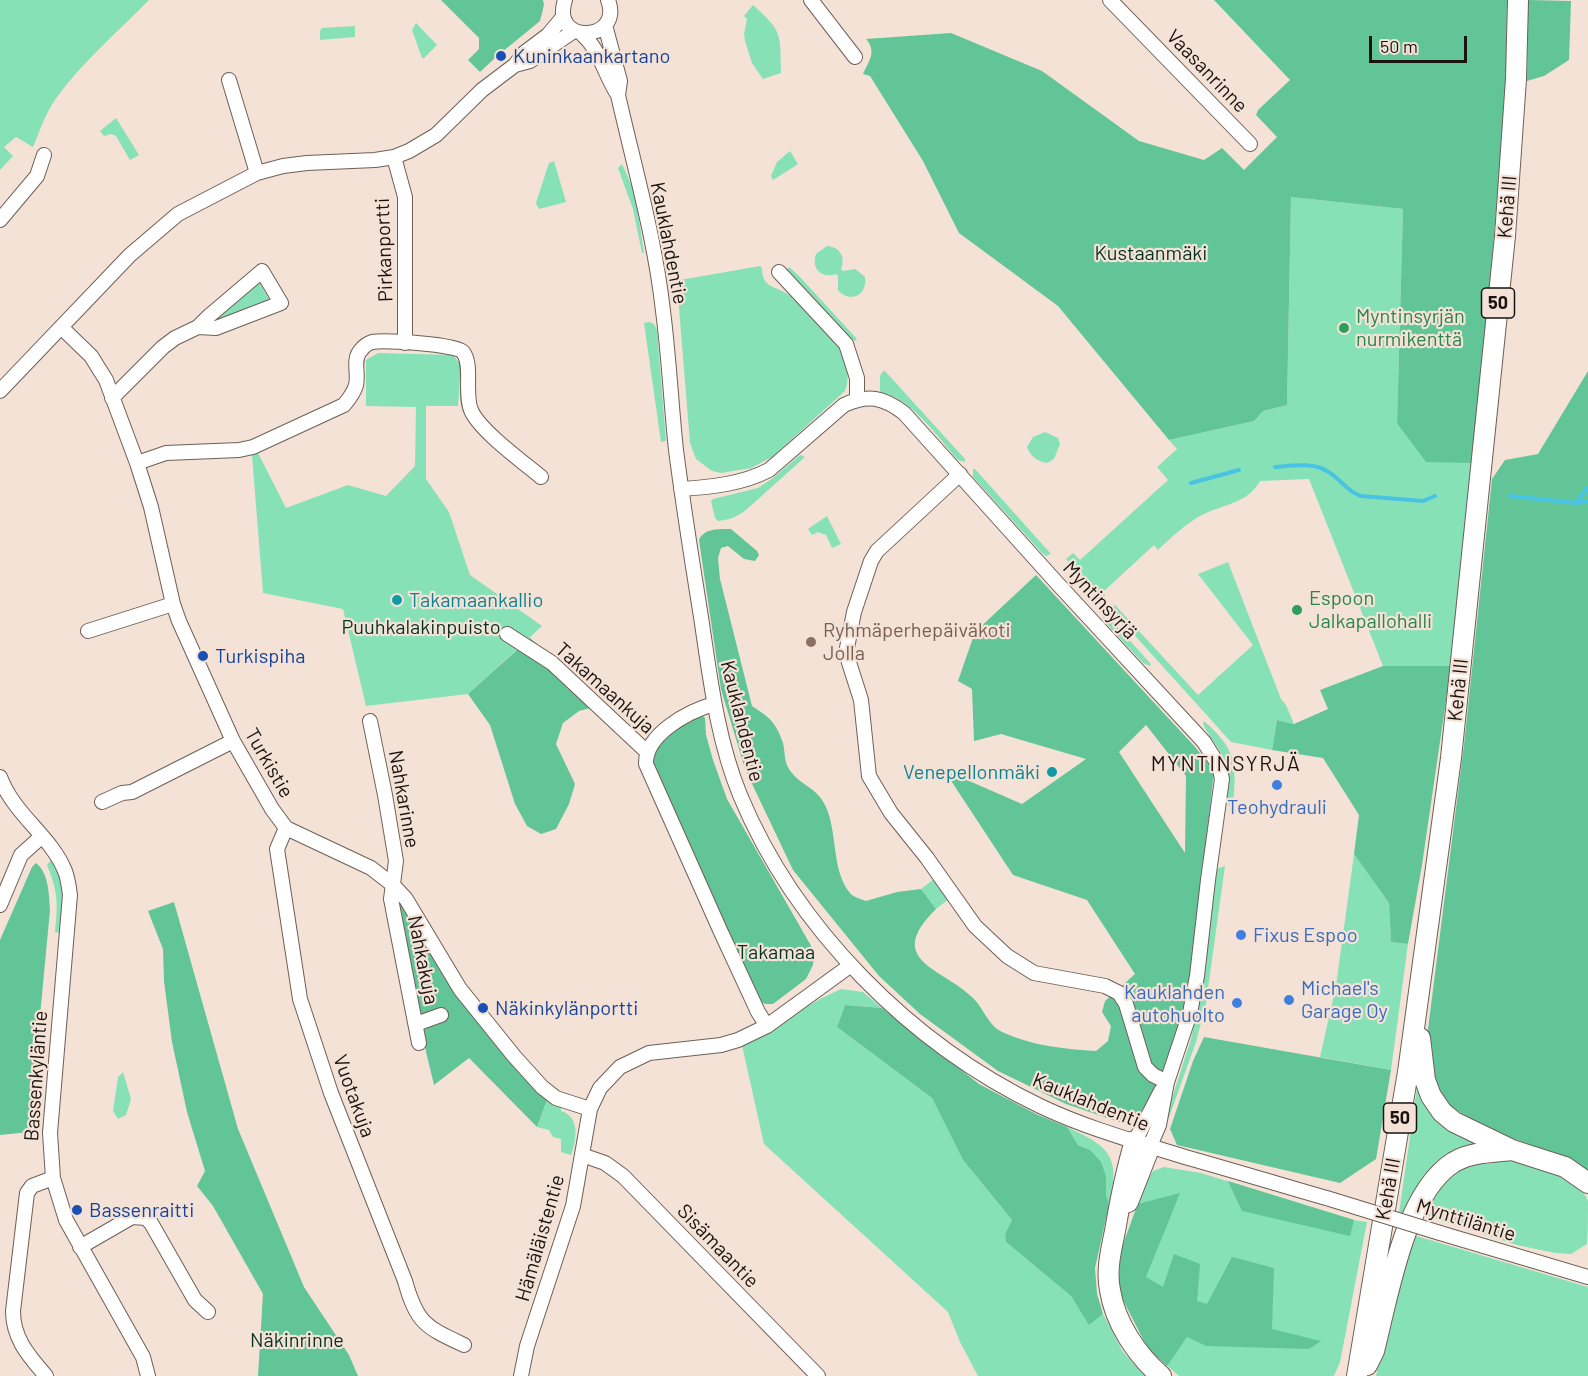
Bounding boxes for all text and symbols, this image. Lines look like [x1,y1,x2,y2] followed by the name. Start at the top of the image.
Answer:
[1161,24,1253,118] street label: Vaasanrinne
[1372,24,1470,62] scale bar
[1380,35,1418,57] text: 50 m
[513,44,670,68] place label: Kuninkaankartano
[494,49,508,63] marker: Kuninkaankartano
[1492,175,1522,239] street label: Kehä III
[645,180,693,306] street label: Kauklahdentie
[370,198,398,302] street label: Pirkanportti
[1095,241,1207,265] park label: Kustaanmäki
[1482,288,1514,318] road number: 50
[1356,304,1465,351] place label: Myntinsyrjän nurmikenttä
[1337,321,1351,335] marker: Myntinsyrjän nurmikenttä
[1058,556,1142,644] street label: Myntinsyrjä
[1309,586,1432,633] place label: Espoon Jalkapallohalli
[409,588,543,612] place label: Takamaankallio
[390,593,404,607] marker: Takamaankallio
[1290,603,1304,617] marker: Espoon Jalkapallohalli
[341,615,501,639] park label: Puuhkalakinpuisto
[823,618,1011,665] place label: Ryhmäperhepäiväkoti Jolla
[804,635,818,649] marker: Ryhmäperhepäiväkoti Jolla
[551,637,659,739] street label: Takamaankuja
[215,644,305,668] place label: Turkispiha
[196,649,210,663] marker: Turkispiha
[1443,657,1473,723] street label: Kehä III
[715,658,769,784] street label: Kauklahdentie
[240,724,298,802] street label: Turkistie
[384,748,424,850] street label: Nahkarinne
[1151,751,1301,777] district label: MYNTINSYRJÄ
[903,760,1040,784] place label: Venepellonmäki
[1045,765,1059,779] marker: Venepellonmäki
[1270,778,1284,792] marker: Teohydrauli
[1227,795,1327,819] place label: Teohydrauli
[403,913,443,1007] street label: Nahkakuja
[1253,923,1358,947] place label: Fixus Espoo
[1234,928,1248,942] marker: Fixus Espoo
[737,940,815,964] park label: Takamaa
[1301,976,1388,1023] place label: Michael's Garage Oy
[1124,980,1225,1027] place label: Kauklahden autohuolto
[1282,993,1296,1007] marker: Michael's Garage Oy
[495,996,638,1020] place label: Näkinkylänportti
[1230,996,1244,1010] marker: Kauklahden autohuolto
[476,1001,490,1015] marker: Näkinkylänportti
[19,1010,53,1142] street label: Bassenkyläntie
[328,1051,380,1141] street label: Vuotakuja
[1029,1068,1153,1136] street label: Kauklahdentie
[1384,1103,1416,1133] road number: 50
[1371,1156,1405,1222] street label: Kehä III
[510,1172,570,1304] street label: Hämäläistentie
[1413,1194,1519,1246] street label: Mynttiläntie
[89,1198,194,1222] place label: Bassenraitti
[672,1199,764,1293] street label: Sisämaantie
[70,1203,84,1217] marker: Bassenraitti
[250,1328,344,1352] park label: Näkinrinne

